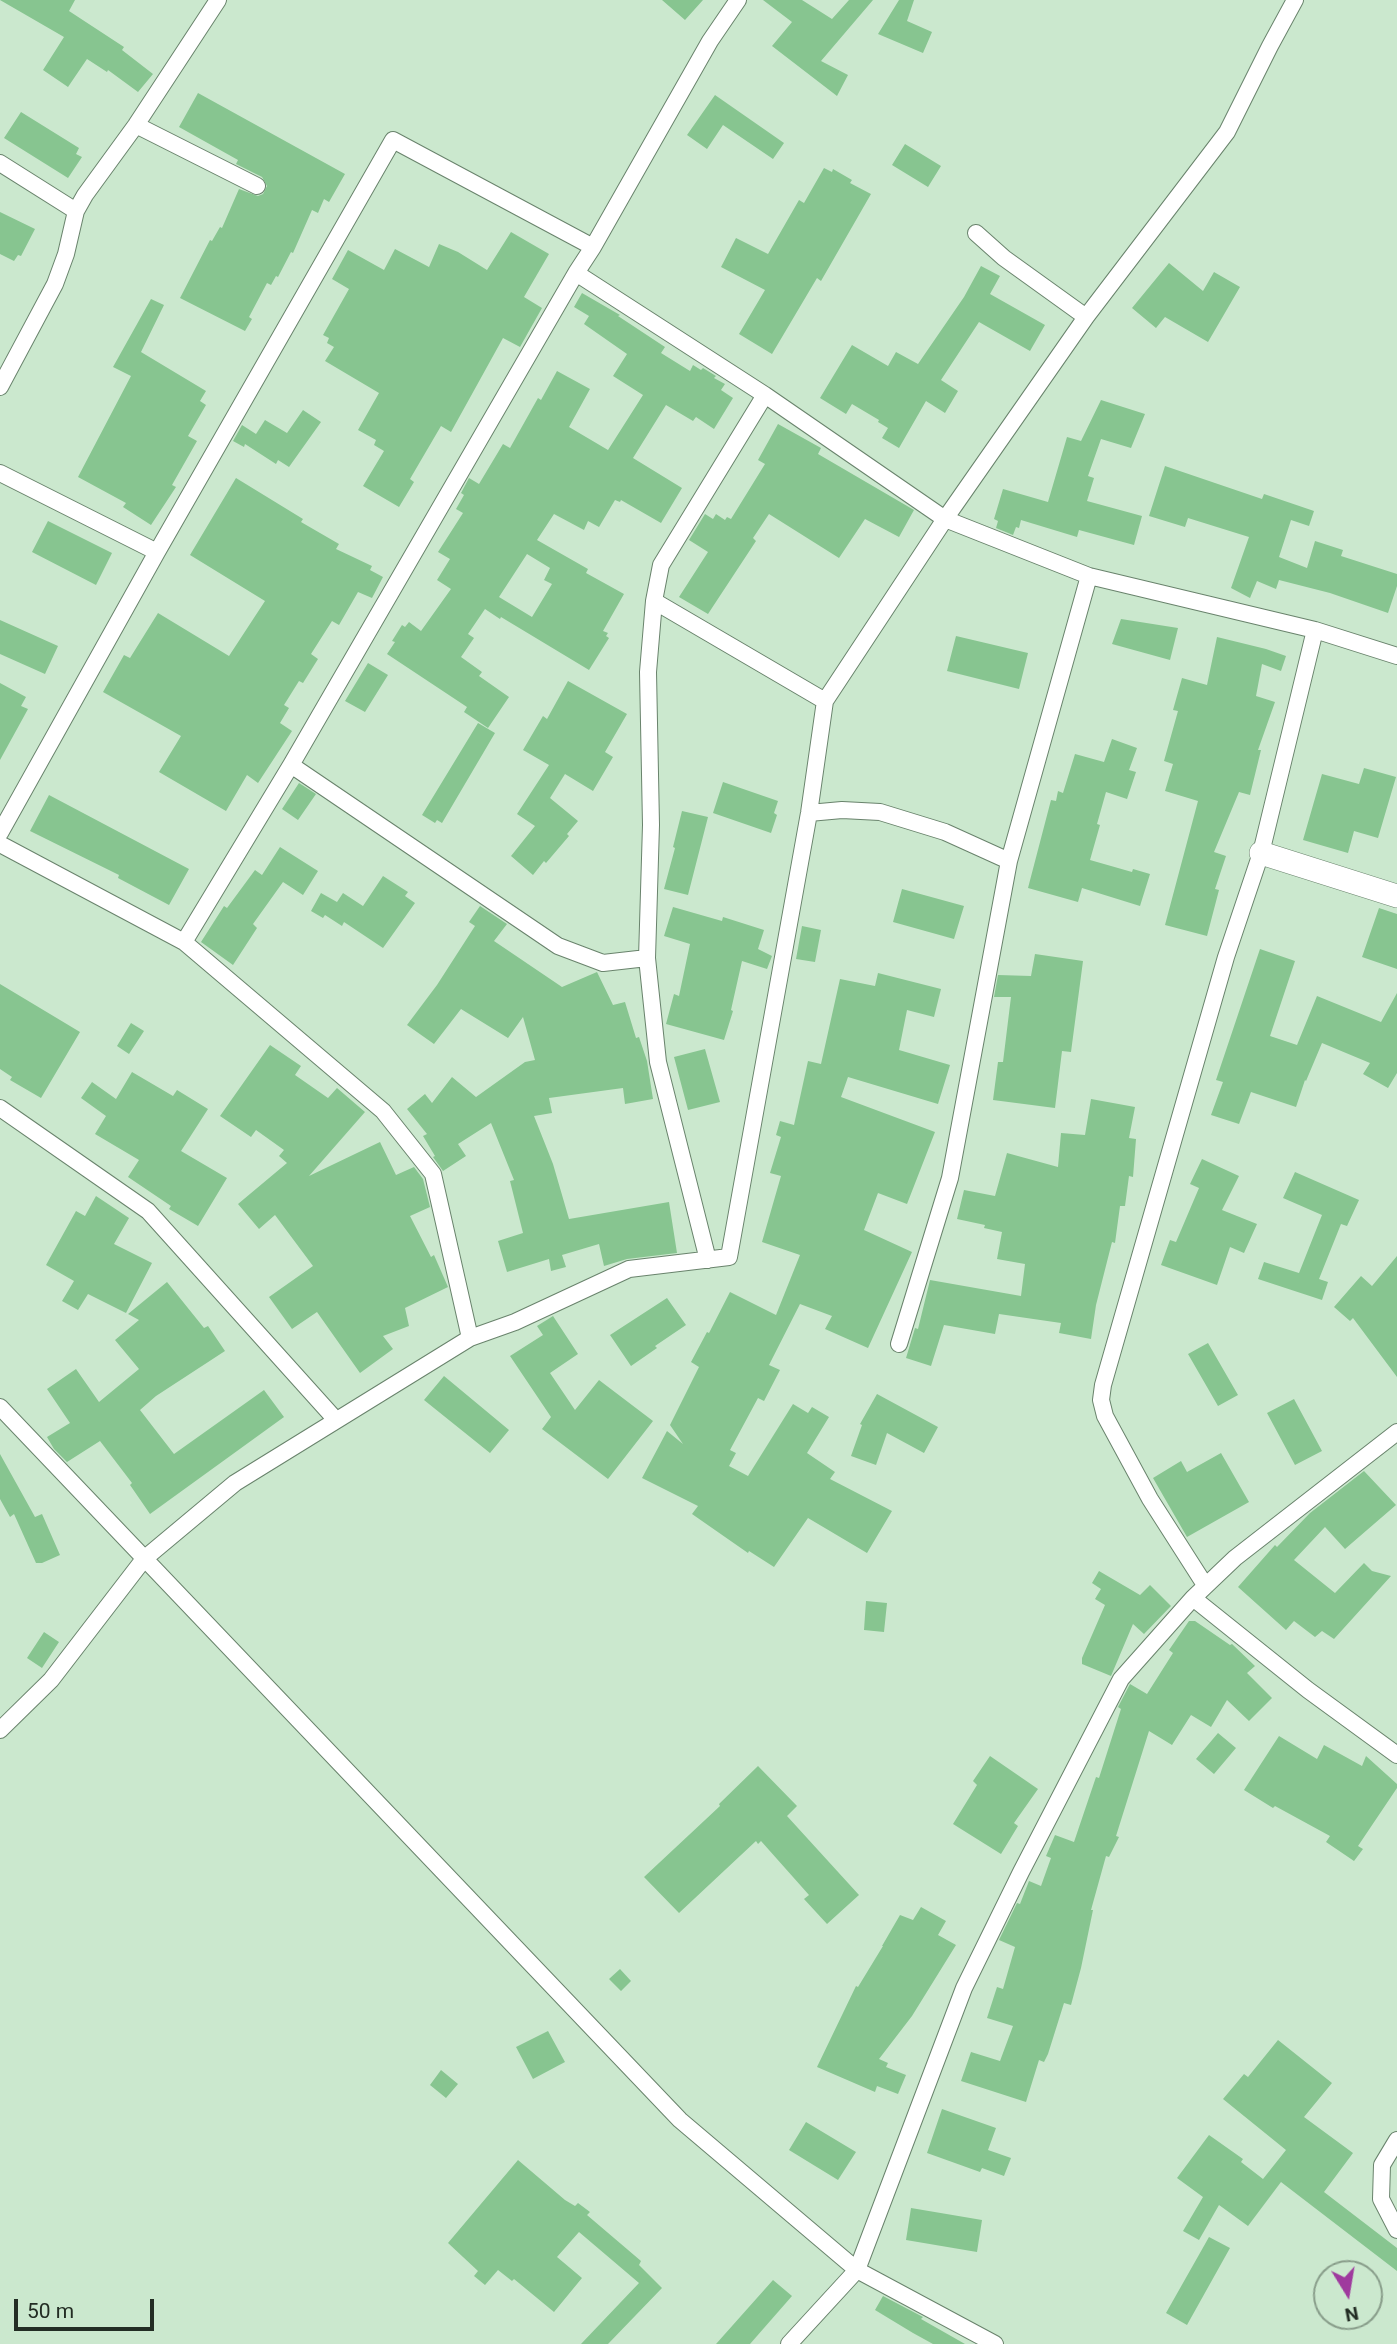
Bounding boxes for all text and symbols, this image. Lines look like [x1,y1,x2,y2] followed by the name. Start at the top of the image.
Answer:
[1313,2260,1383,2330] north arrow
[18,2284,158,2328] scale bar
[27,2299,74,2323] text: 50 m
[1343,2302,1360,2327] text: N

